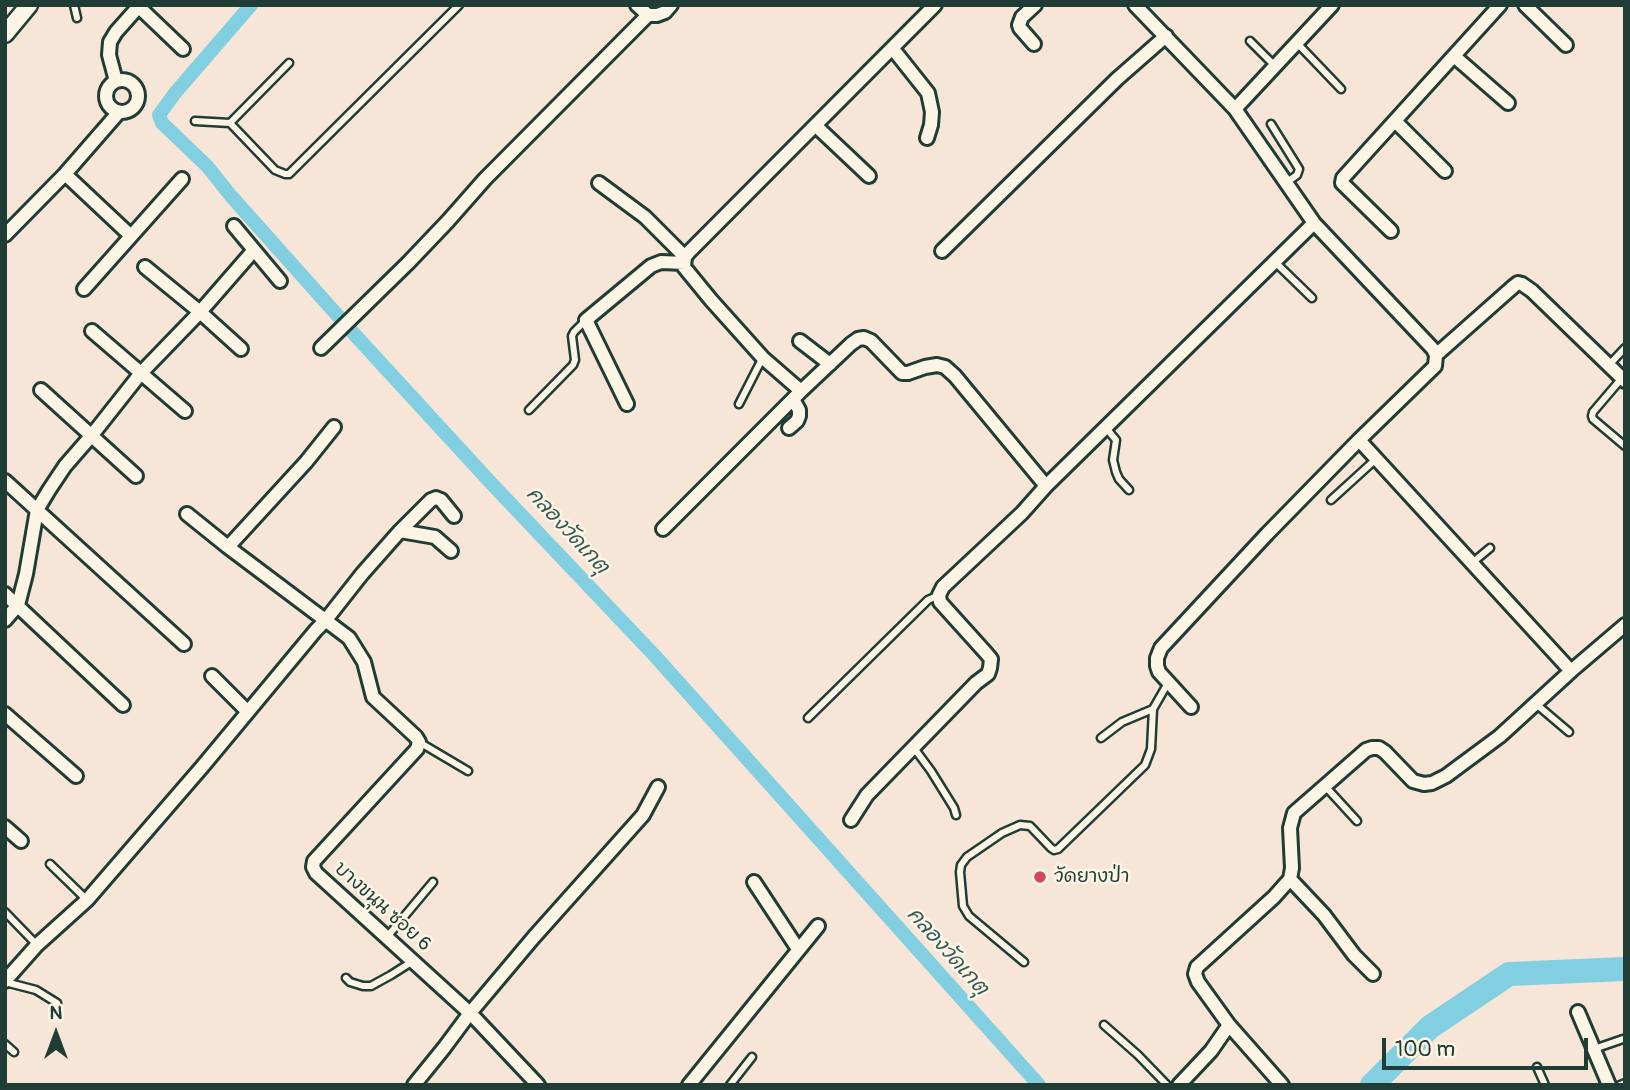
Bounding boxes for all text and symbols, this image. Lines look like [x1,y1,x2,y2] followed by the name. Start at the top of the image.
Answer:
[520,482,614,580] water label: คลองวัดเกตุ
[329,857,435,957] street label: บางขนุน ซอย 6
[1054,866,1129,888] place label: วัดยางป่า
[1032,869,1048,885] marker: วัดยางป่า
[901,903,993,1001] water label: คลองวัดเกตุ
[21,999,91,1069] north arrow
[50,1001,62,1025] text: N
[1385,1024,1592,1068] scale bar
[1395,1036,1455,1063] text: 100 m

